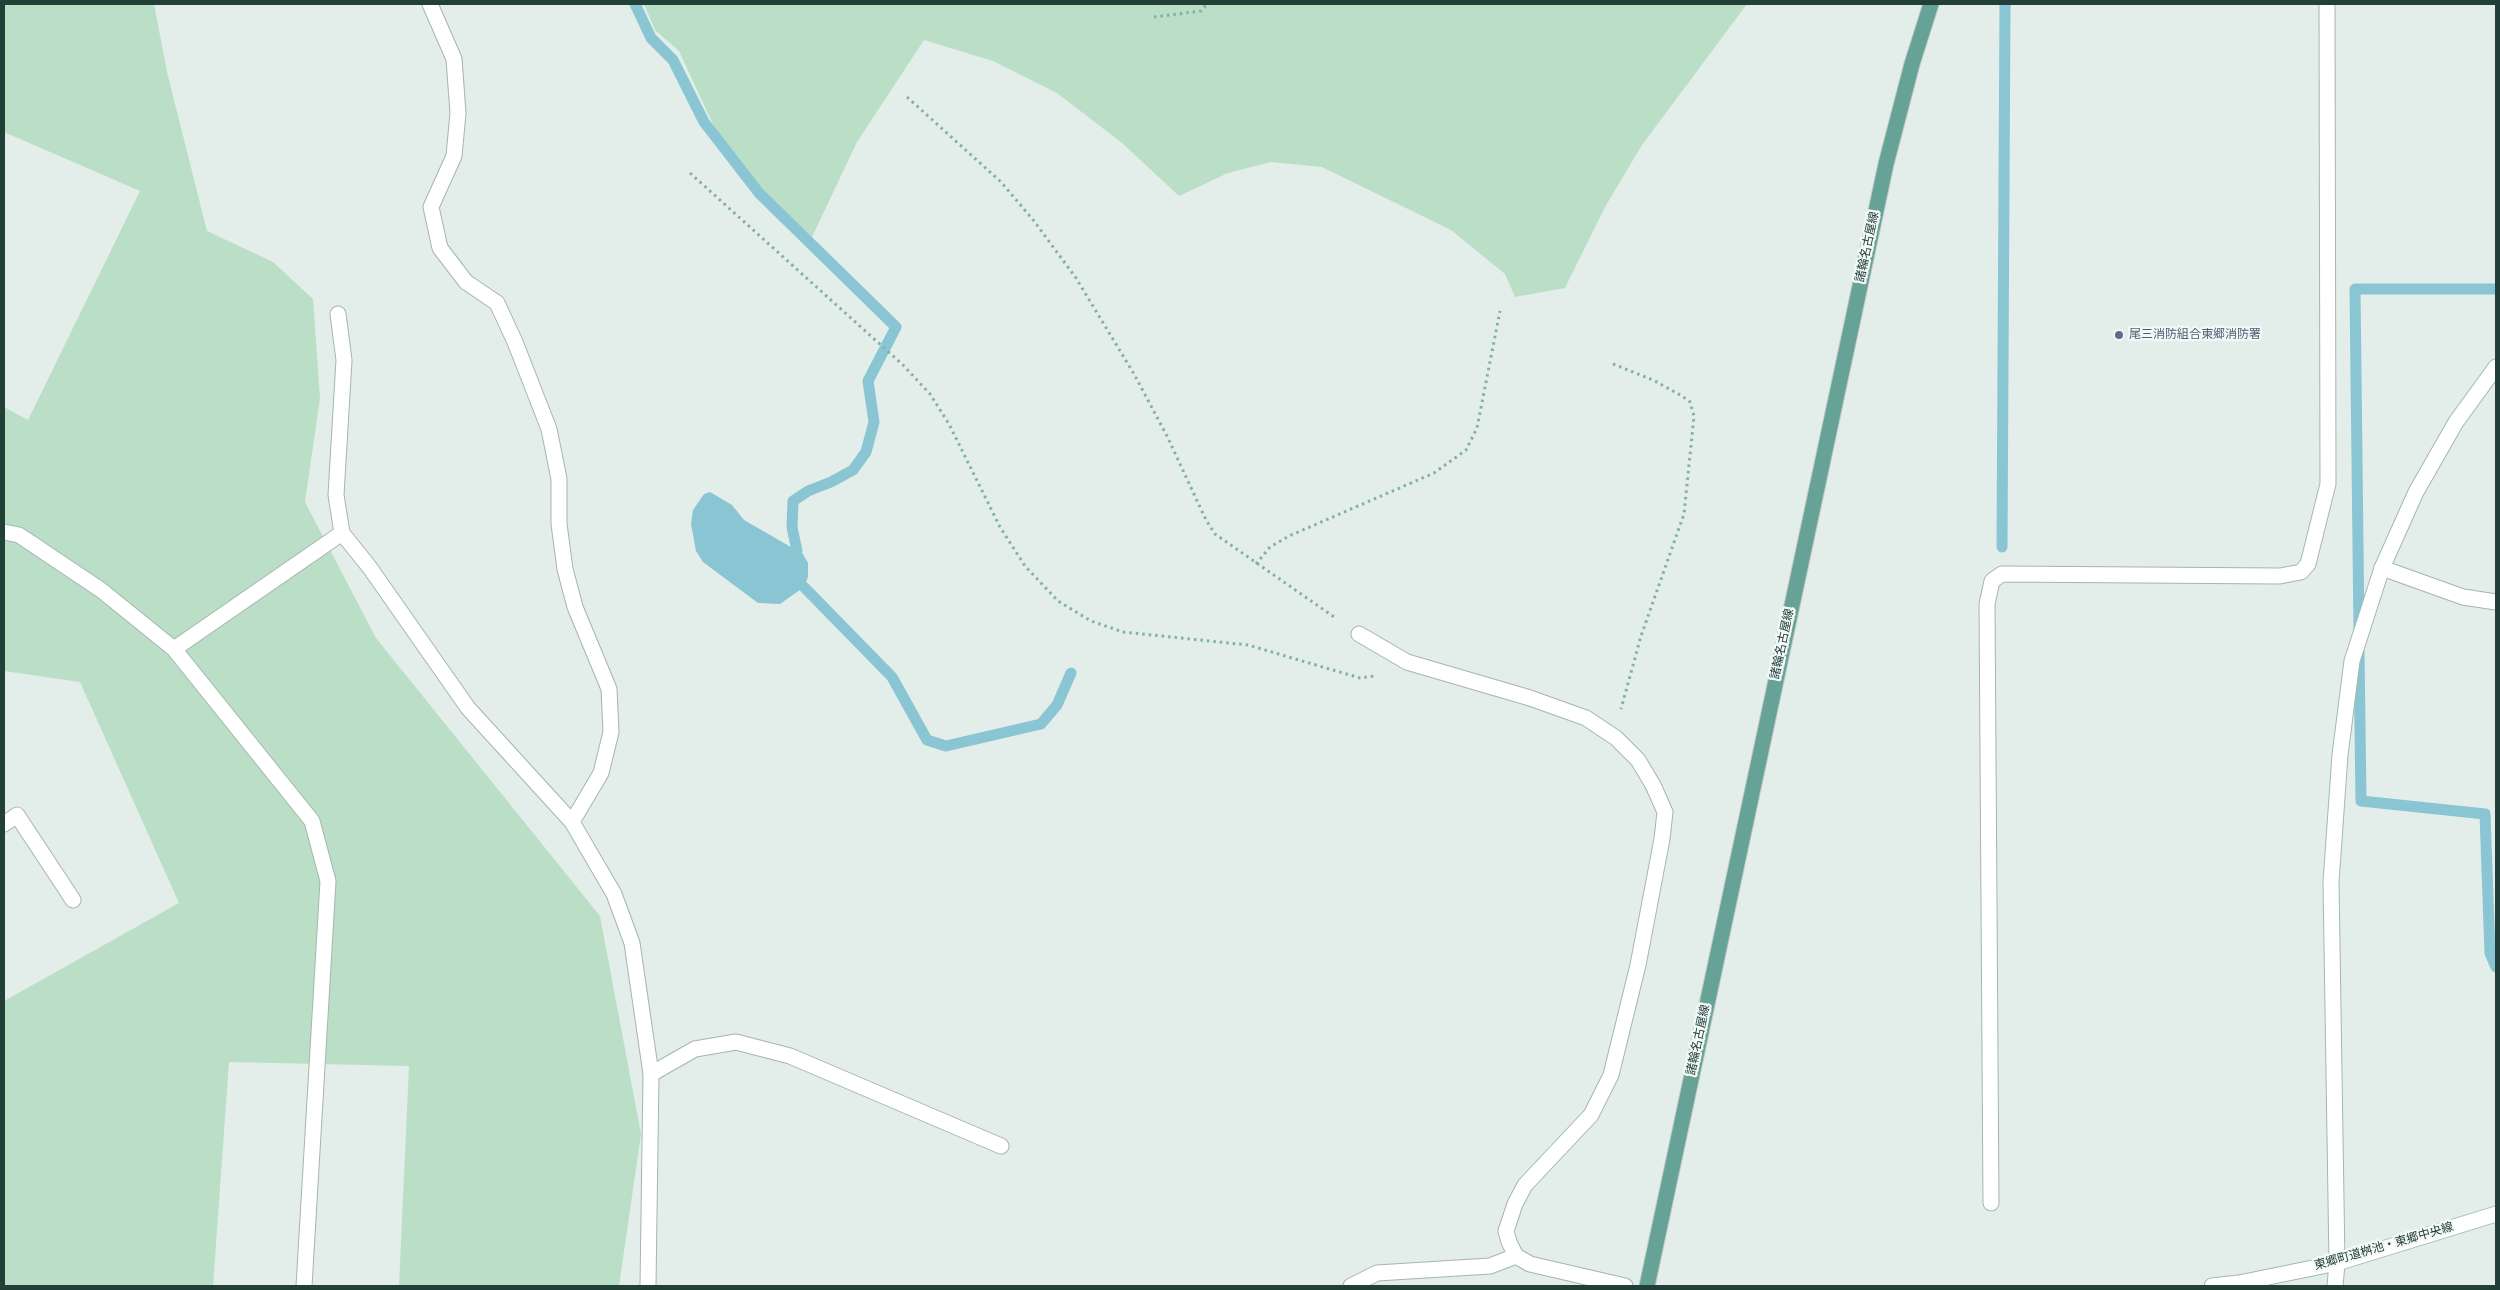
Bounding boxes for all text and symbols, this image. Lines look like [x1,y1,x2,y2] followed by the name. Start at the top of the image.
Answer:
[1853,210,1883,284] street label: 諸輪名古屋線
[2129,328,2261,342] place label: 尾三消防組合東郷消防署
[2113,329,2125,341] marker: 尾三消防組合東郷消防署
[1768,607,1798,681] street label: 諸輪名古屋線
[1684,1003,1714,1077] street label: 諸輪名古屋線
[2313,1220,2455,1274] street label: 東郷町道桝池・東郷中央線

